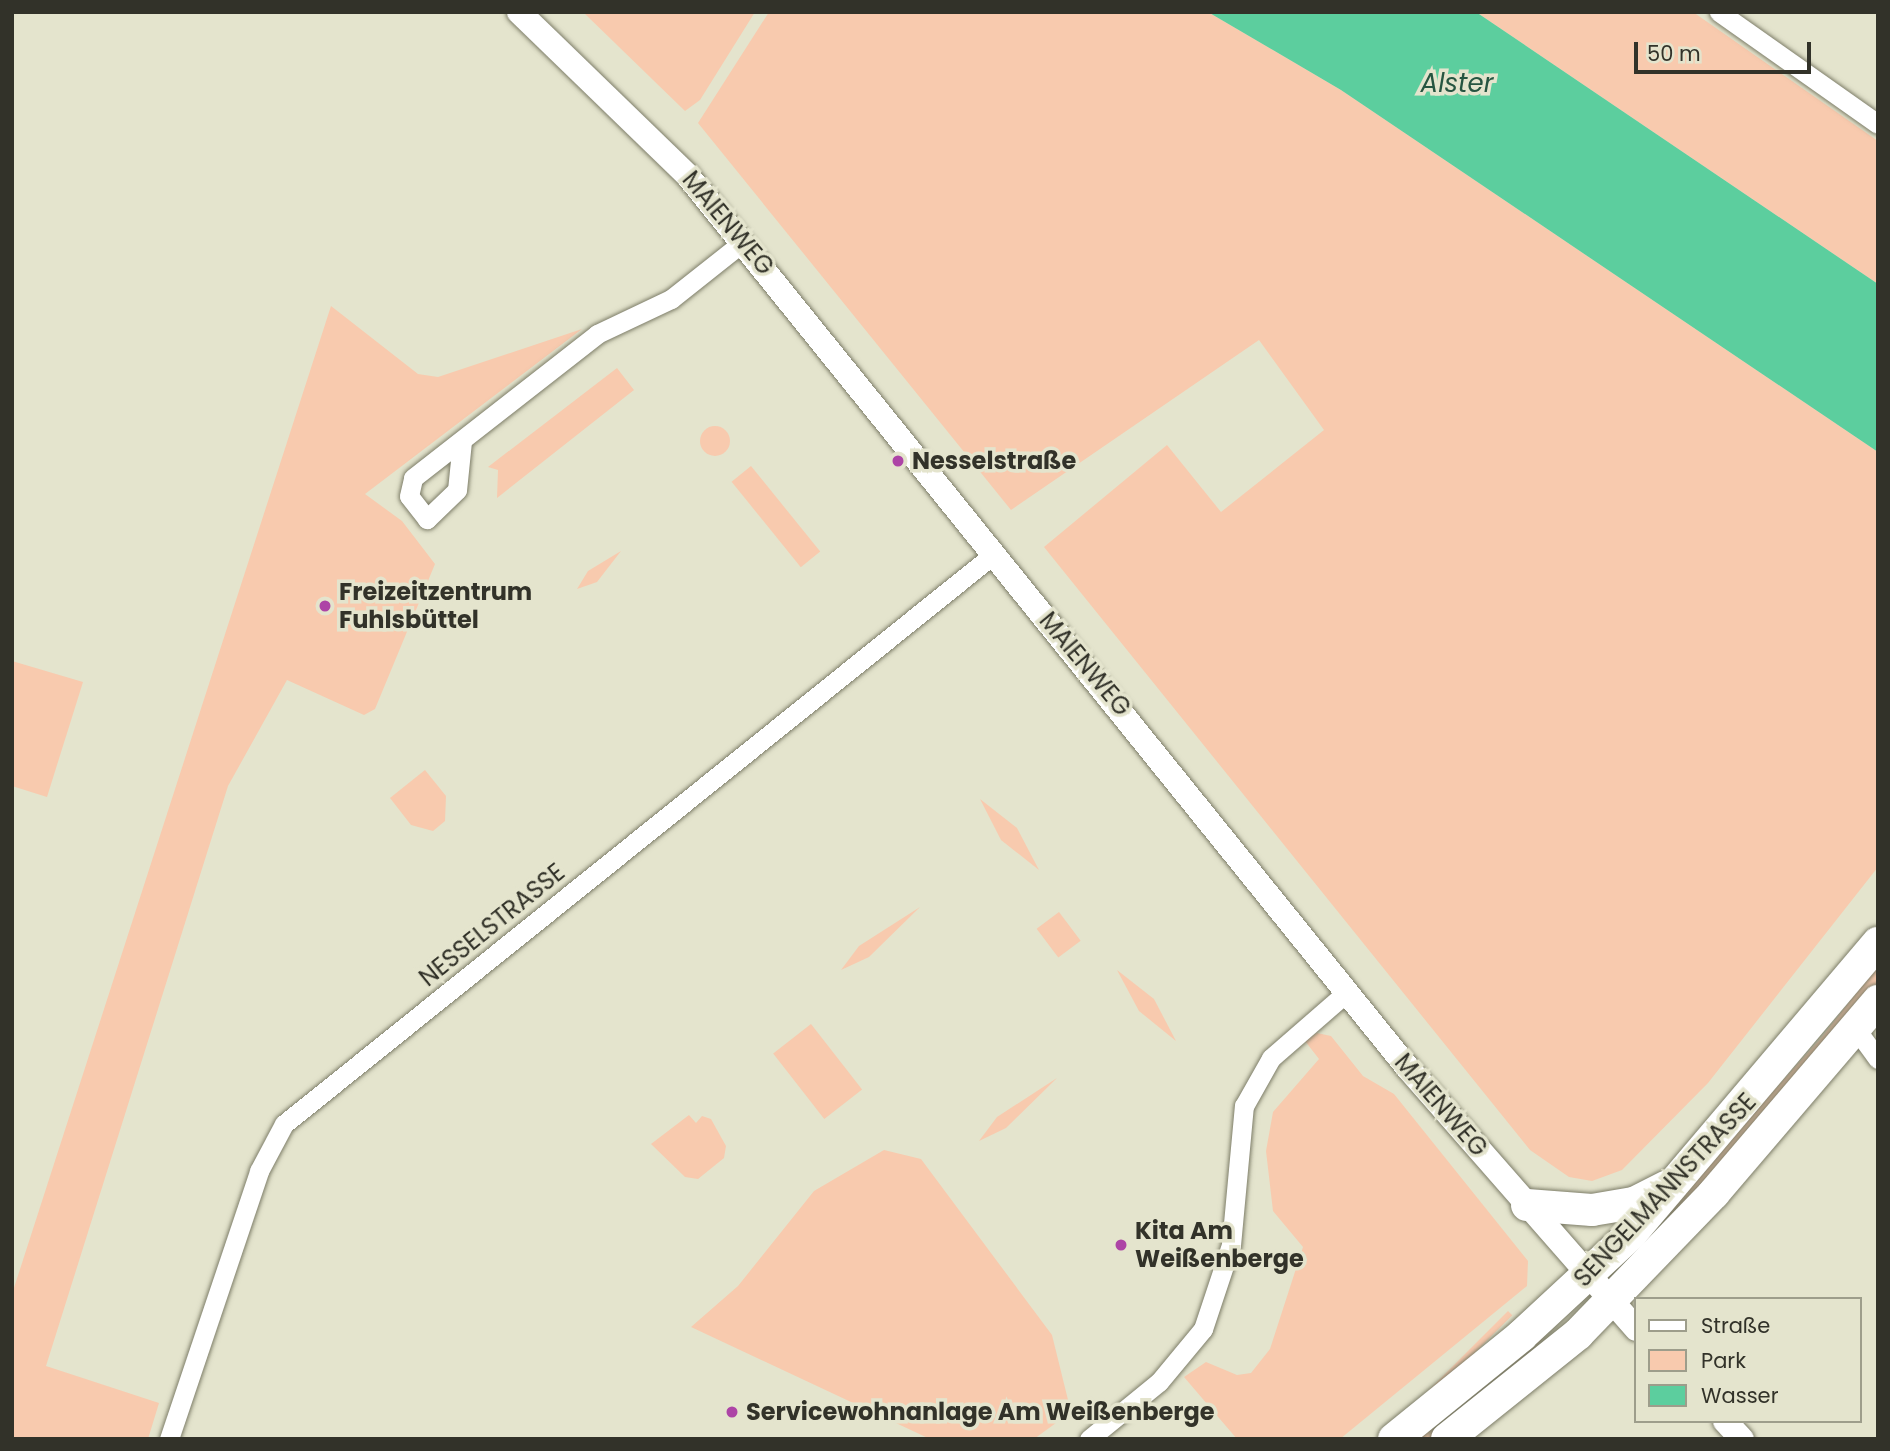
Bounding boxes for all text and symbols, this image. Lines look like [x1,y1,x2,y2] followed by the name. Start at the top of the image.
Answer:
[1638,28,1815,72] scale bar
[1647,39,1701,68] text: 50 m
[1421,68,1493,100] water label: Alster
[676,165,780,281] street label: MAIENWEG
[912,447,1076,475] place label: Nesselstraße
[890,453,906,469] marker: Nesselstraße
[339,578,532,634] place label: Freizeitzentrum Fuhlsbüttel
[317,598,333,614] marker: Freizeitzentrum Fuhlsbüttel
[1033,606,1137,722] street label: MAIENWEG
[414,858,570,992] street label: NESSELSTRASSE
[1389,1048,1493,1162] street label: MAIENWEG
[1568,1087,1762,1293] street label: SENGELMANNSTRASSE
[1135,1217,1304,1273] place label: Kita Am Weißenberge
[1113,1237,1129,1253] marker: Kita Am Weißenberge
[1634,1297,1862,1423] legend
[1701,1311,1770,1340] text: Straße
[1701,1346,1746,1375] text: Park
[1701,1381,1778,1410] text: Wasser
[746,1398,1215,1426] place label: Servicewohnanlage Am Weißenberge
[724,1404,740,1420] marker: Servicewohnanlage Am Weißenberge

